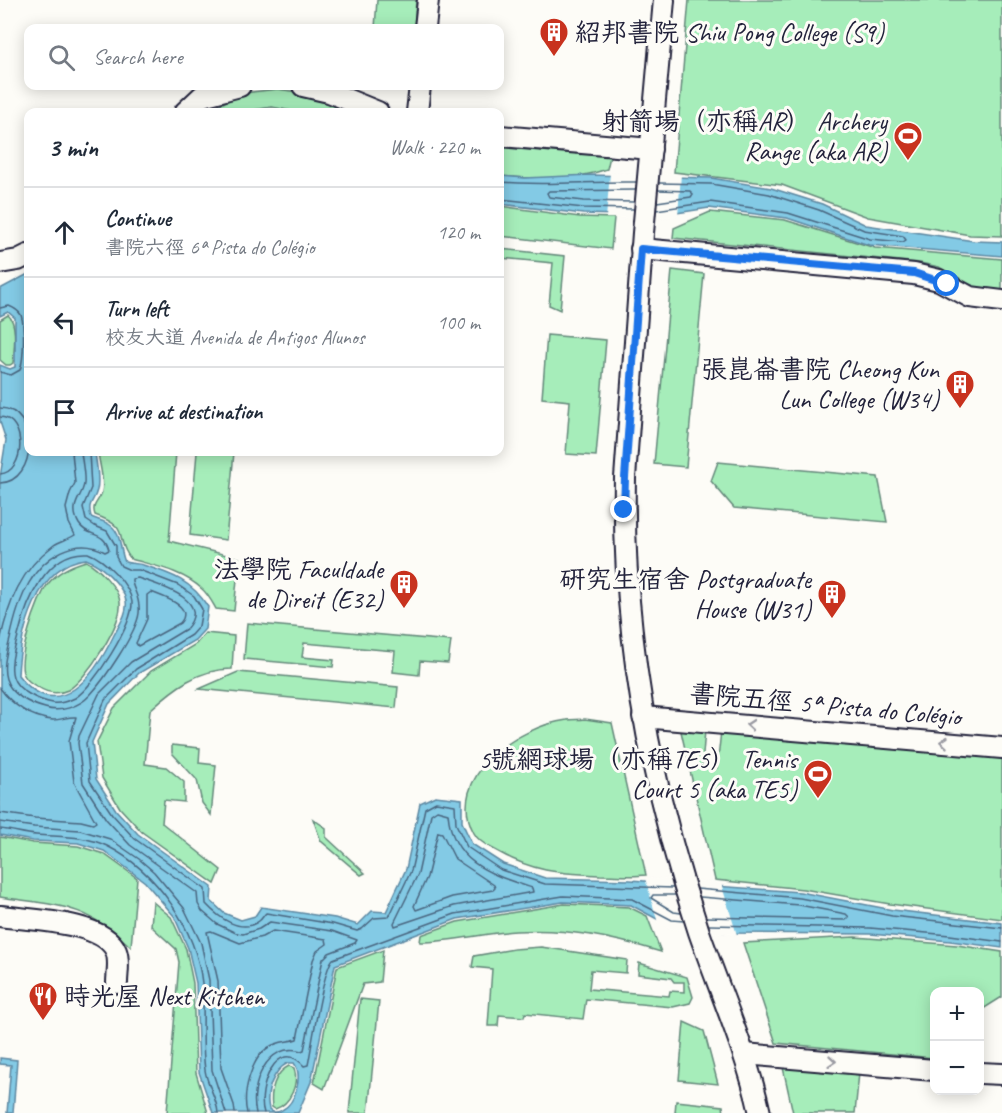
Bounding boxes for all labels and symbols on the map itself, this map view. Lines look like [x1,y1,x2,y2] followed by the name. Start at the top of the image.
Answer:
[538,16,570,58] building icon: 紹邦書院 Shiu Pong College (S9)
[575,16,885,49] place label: 紹邦書院 Shiu Pong College (S9)
[602,105,889,168] place label: 射箭場（亦稱AR） Archery Range (aka AR)
[892,120,924,162] sports icon: 射箭場（亦稱AR） Archery Range (aka AR)
[933,270,959,296] route start
[701,353,940,416] place label: 張崑崙書院 Cheong Kun Lun College (W34)
[944,368,976,410] building icon: 張崑崙書院 Cheong Kun Lun College (W34)
[610,496,636,522] route end
[214,553,386,616] place label: 法學院 Faculdade de Direit (E32)
[560,563,813,626] place label: 研究生宿舍 Postgraduate House (W31)
[388,568,420,610] building icon: 法學院 Faculdade de Direit (E32)
[816,578,848,620] building icon: 研究生宿舍 Postgraduate House (W31)
[688,677,965,734] street label: 書院五徑 5ª Pista do Colégio
[745,719,754,732] one-way arrow
[939,736,948,749] one-way arrow
[479,743,799,806] place label: 5號網球場（亦稱TE5） Tennis Court 5 (aka TE5)
[802,758,834,800] sports icon: 5號網球場（亦稱TE5） Tennis Court 5 (aka TE5)
[27,980,59,1022] restaurant icon: 時光屋 Next Kitchen
[64,980,265,1013] place label: 時光屋 Next Kitchen
[827,1054,836,1067] one-way arrow

